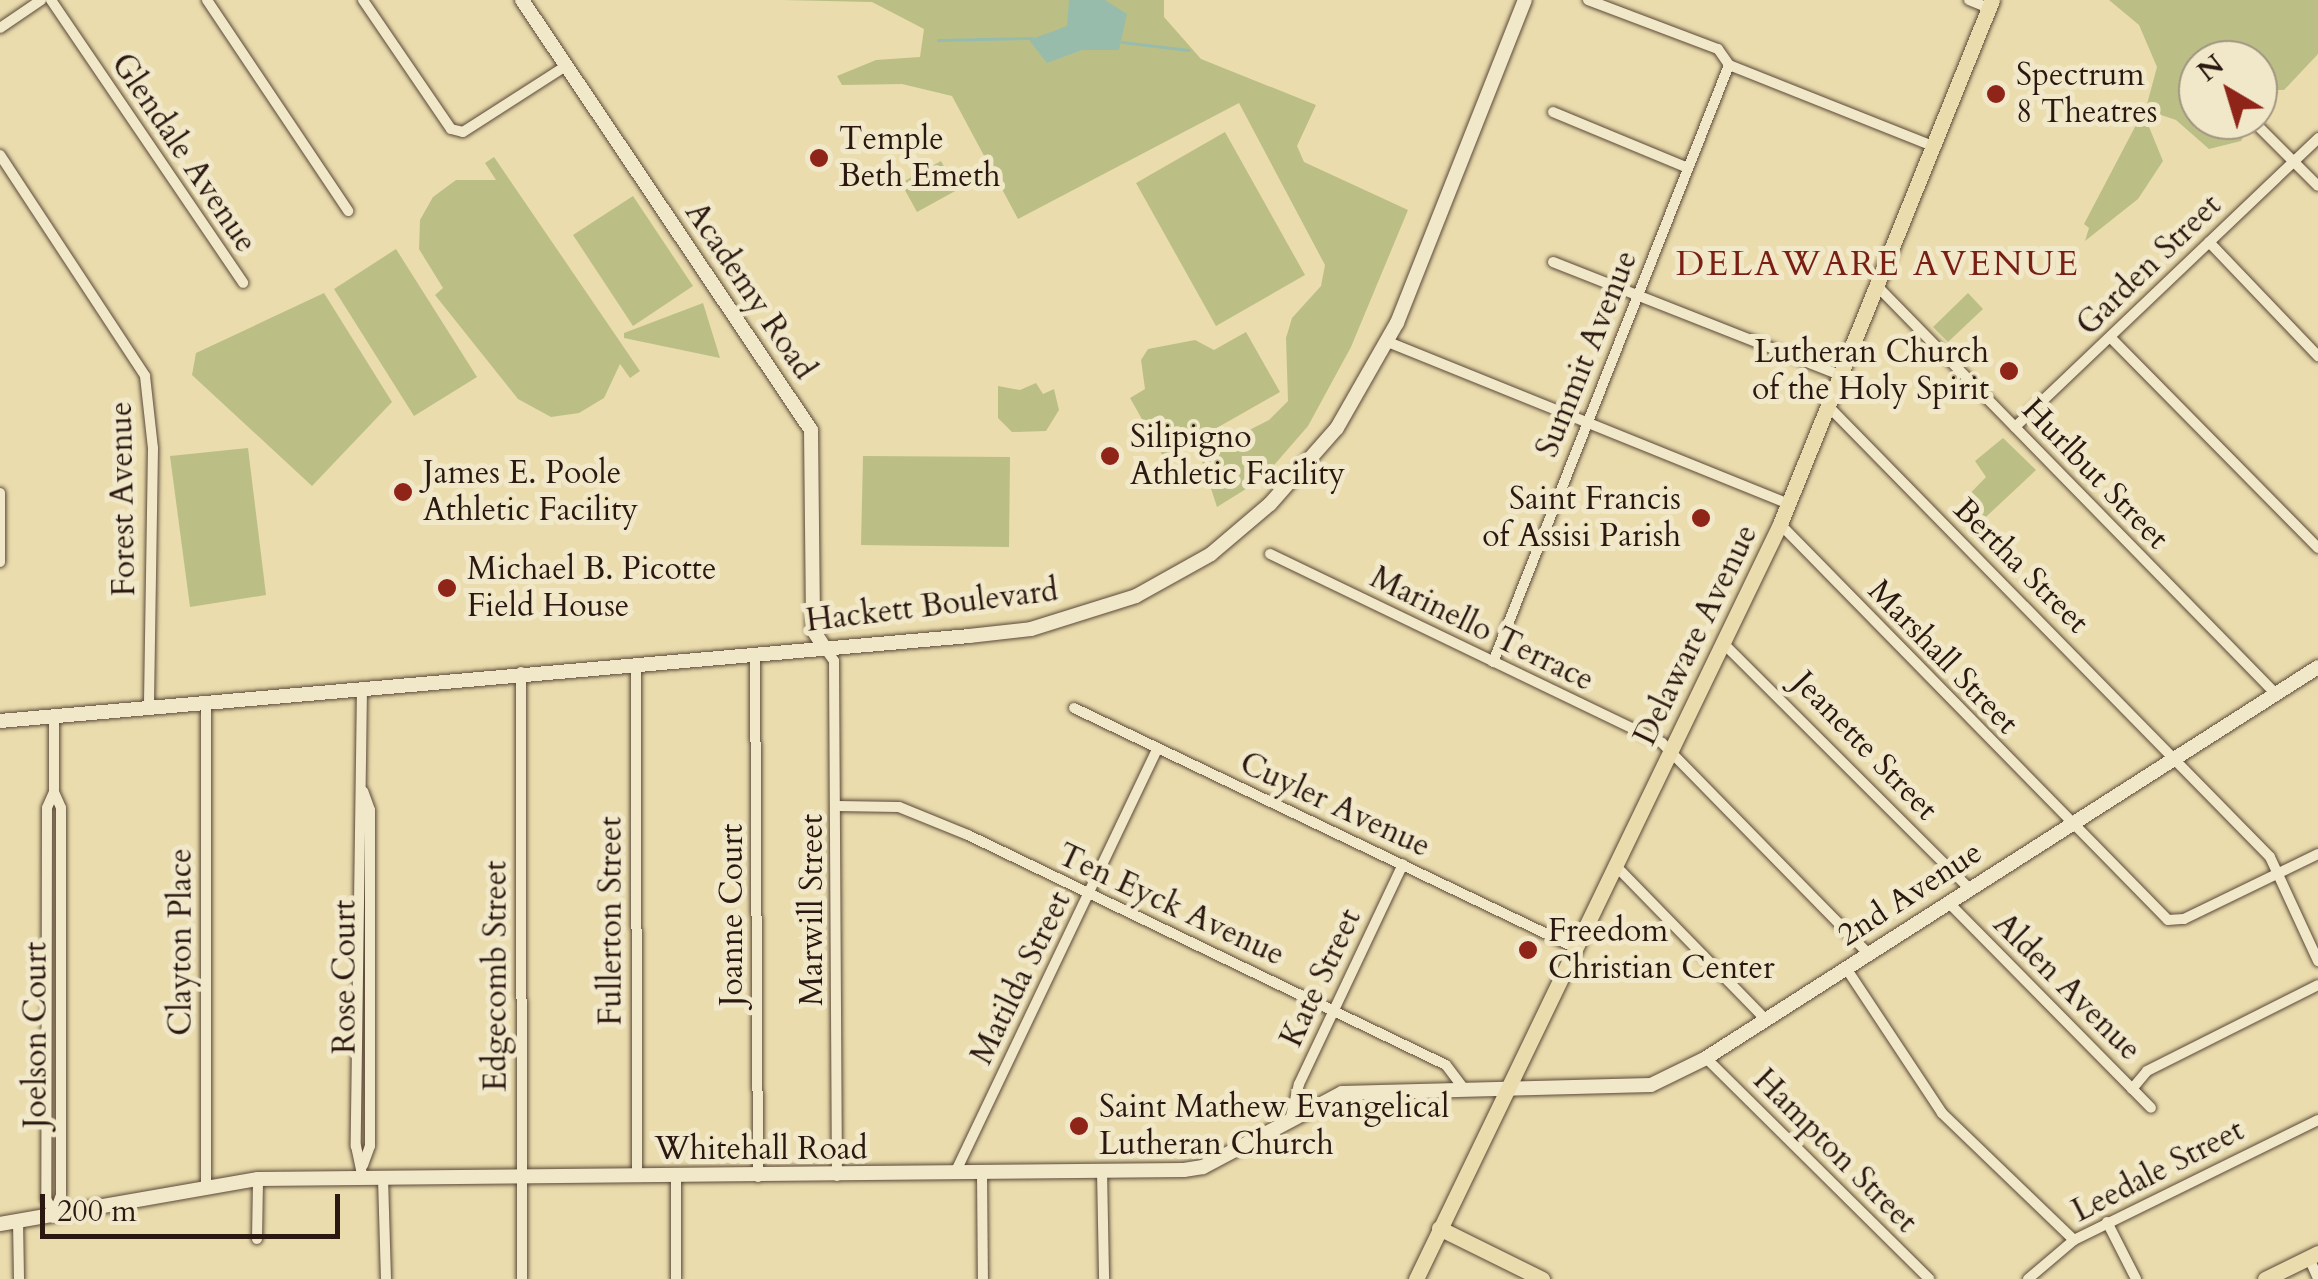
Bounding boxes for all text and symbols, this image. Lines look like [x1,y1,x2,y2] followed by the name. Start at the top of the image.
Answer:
[2178,40,2278,140] north arrow
[2189,45,2232,90] text: N
[103,46,265,260] street label: Glendale Avenue
[2016,57,2157,132] place label: Spectrum 8 Theatres
[1985,83,2007,105] marker: Spectrum 8 Theatres
[839,121,1001,196] place label: Temple Beth Emeth
[808,147,830,169] marker: Temple Beth Emeth
[2069,187,2229,343] street label: Garden Street
[677,195,823,387] street label: Academy Road
[1676,243,2080,285] district label: DELAWARE AVENUE
[1528,245,1646,463] street label: Summit Avenue
[1752,334,1989,409] place label: Lutheran Church of the Holy Spirit
[1998,360,2020,382] marker: Lutheran Church of the Holy Spirit
[2014,391,2176,557] street label: Hurlbut Street
[102,401,144,597] street label: Forest Avenue
[1130,419,1345,494] place label: Silipigno Athletic Facility
[1099,445,1121,467] marker: Silipigno Athletic Facility
[423,455,638,530] place label: James E. Poole Athletic Facility
[392,481,414,503] marker: James E. Poole Athletic Facility
[1482,481,1681,556] place label: Saint Francis of Assisi Parish
[1946,491,2096,641] street label: Bertha Street
[1690,507,1712,529] marker: Saint Francis of Assisi Parish
[1626,518,1766,752] street label: Delaware Avenue
[467,551,716,626] place label: Michael B. Picotte Field House
[1364,558,1600,700] street label: Marinello Terrace
[804,571,1060,641] street label: Hackett Boulevard
[1860,572,2026,742] street label: Marshall Street
[436,577,458,599] marker: Michael B. Picotte Field House
[1784,664,1946,828] street label: Jeanette Street
[1234,744,1436,866] street label: Cuyler Avenue
[793,814,831,1006] street label: Marwill Street
[592,816,630,1026] street label: Fullerton Street
[713,824,751,1006] street label: Joanne Court
[1831,833,1989,955] street label: 2nd Avenue
[1052,836,1290,974] street label: Ten Eyck Avenue
[162,848,200,1036] street label: Clayton Place
[477,861,515,1091] street label: Edgecomb Street
[963,885,1079,1071] street label: Matilda Street
[326,900,364,1054] street label: Rose Court
[1272,903,1370,1053] street label: Kate Street
[1985,905,2149,1069] street label: Alden Avenue
[1548,913,1775,988] place label: Freedom Christian Center
[1517,939,1539,961] marker: Freedom Christian Center
[17,942,55,1128] street label: Joelson Court
[1745,1061,1925,1241] street label: Hampton Street
[1099,1089,1449,1164] place label: Saint Mathew Evangelical Lutheran Church
[2066,1111,2250,1231] street label: Leedale Street
[1068,1115,1090,1137] marker: Saint Mathew Evangelical Lutheran Church
[654,1130,868,1168] street label: Whitehall Road
[45,1174,345,1236] scale bar
[57,1191,137,1232] text: 200 m

